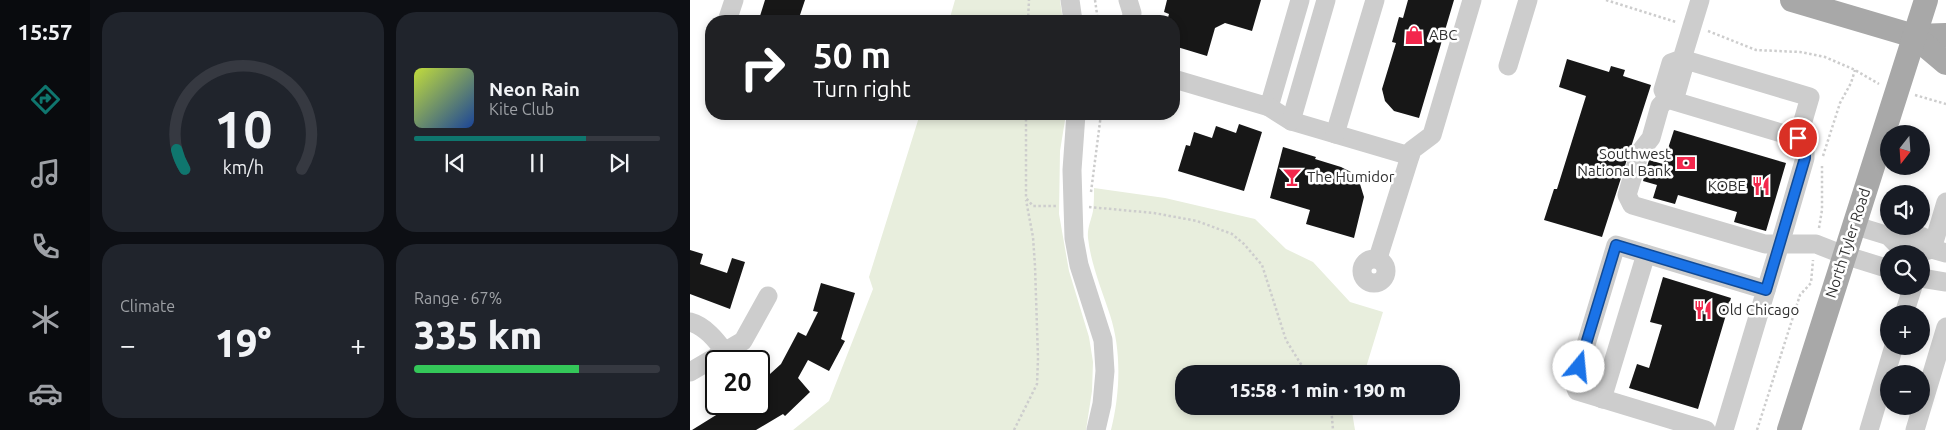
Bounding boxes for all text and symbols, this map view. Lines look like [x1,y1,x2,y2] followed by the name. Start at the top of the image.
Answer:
[17,19,73,44] text: 15:57
[1403,24,1425,46] shop icon: ABC
[1429,26,1457,43] place label: ABC
[730,35,795,100] icon: right
[813,35,891,75] text: 50 m
[813,76,911,101] text: Turn right
[489,78,580,100] text: Neon Rain
[28,82,63,117] icon: directions
[214,100,272,158] text: 10
[489,100,554,118] text: Kite Club
[1777,117,1819,159] pin
[1784,124,1812,152] icon: arrive
[1880,125,1930,175] north arrow
[1880,125,1930,415] map controls
[1577,145,1671,179] place label: Southwest National Bank
[441,149,469,177] icon: previous
[523,149,551,177] icon: pause
[605,149,633,177] icon: next
[1675,152,1697,174] bank icon: Southwest National Bank
[28,156,63,191] icon: music
[222,157,264,177] text: km/h
[1281,166,1303,188] bar icon: The Humidor
[1307,168,1395,185] place label: The Humidor
[1750,175,1772,197] restaurant icon: KOBE
[1708,177,1746,194] place label: KOBE
[1880,185,1930,235] button: sound
[1822,186,1873,300] street label: North Tyler Road
[28,229,63,264] icon: phone
[1880,245,1930,295] button: search
[414,289,502,307] text: Range · 67%
[120,297,175,315] text: Climate
[1692,299,1714,321] restaurant icon: Old Chicago
[1718,301,1799,318] place label: Old Chicago
[28,302,63,337] icon: climate
[1880,305,1930,355] button: +
[414,314,542,356] text: 335 km
[215,322,271,364] text: 19°
[120,329,136,360] text: −
[350,329,366,360] text: +
[1552,340,1604,392] position arrow
[705,350,770,415] speed limit sign: 20
[1880,365,1930,415] button: −
[28,376,63,411] icon: car
[1229,379,1406,401] text: 15:58 · 1 min · 190 m

